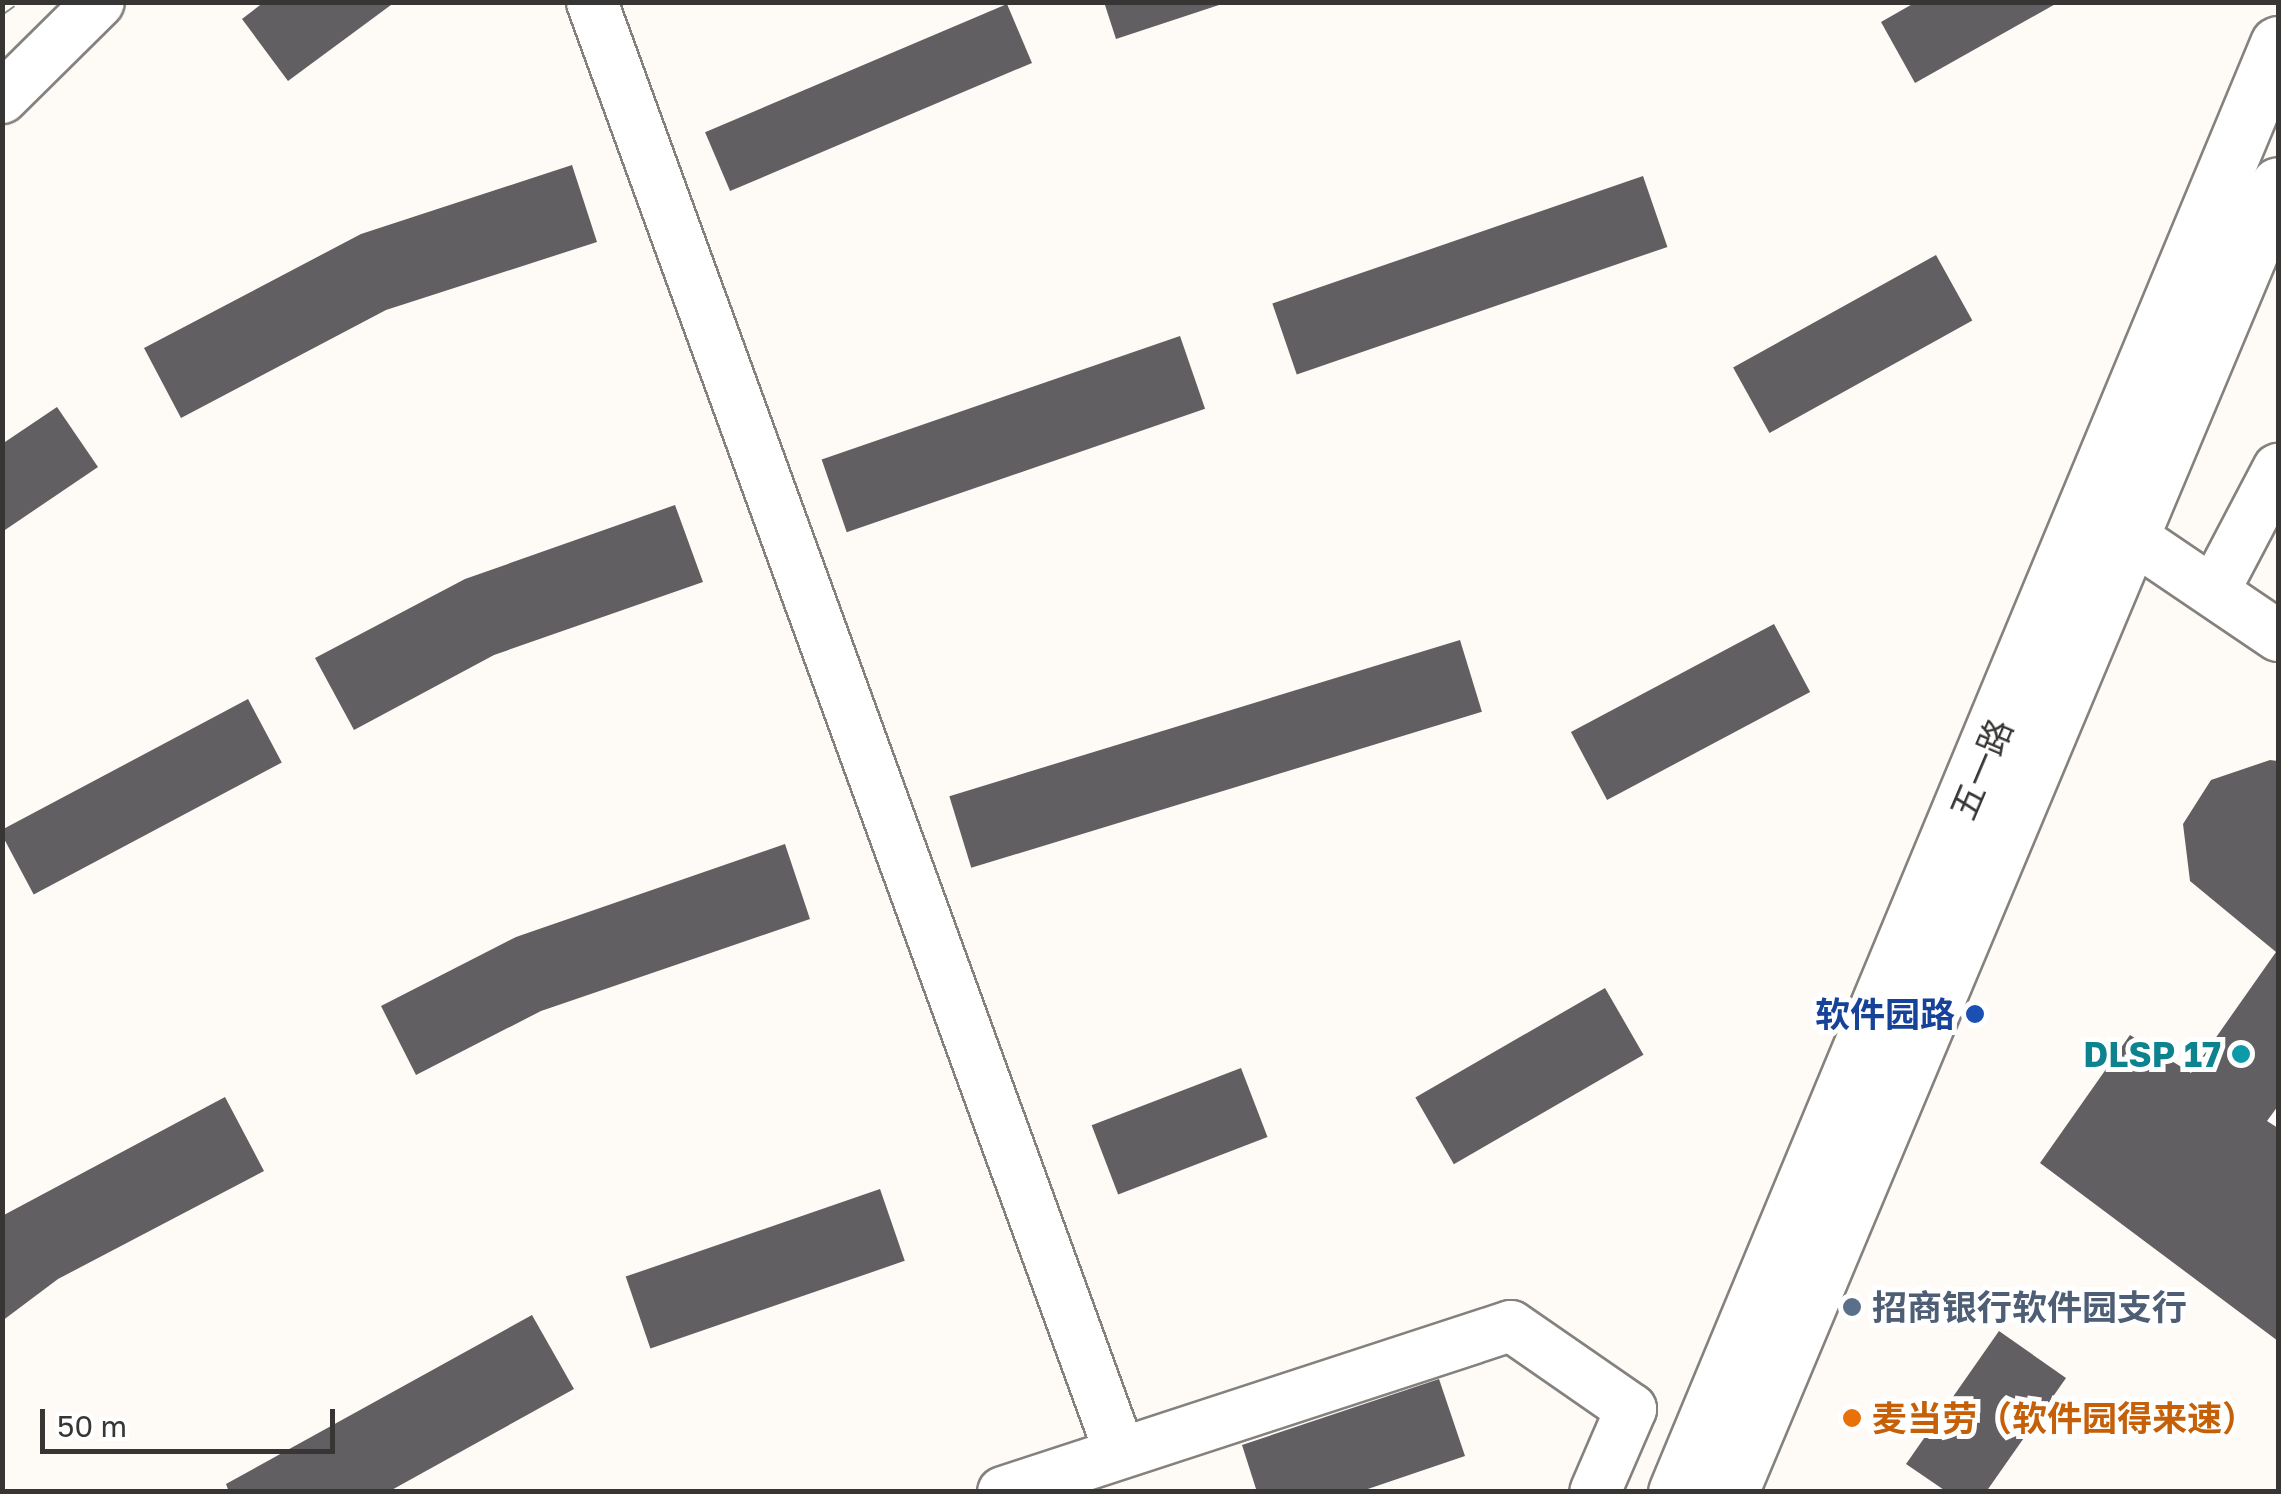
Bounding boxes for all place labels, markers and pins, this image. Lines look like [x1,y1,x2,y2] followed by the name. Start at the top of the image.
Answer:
[1815,993,1955,1035] place label: 软件园路
[1964,1003,1986,1025] marker: 软件园路
[2083,1033,2221,1075] place label: DLSP 17
[2230,1043,2252,1065] marker: DLSP 17
[1872,1286,2187,1328] place label: 招商银行软件园支行
[1841,1296,1863,1318] marker: 招商银行软件园支行
[1872,1397,2257,1439] place label: 麦当劳（软件园得来速）
[1841,1407,1863,1429] marker: 麦当劳（软件园得来速）

